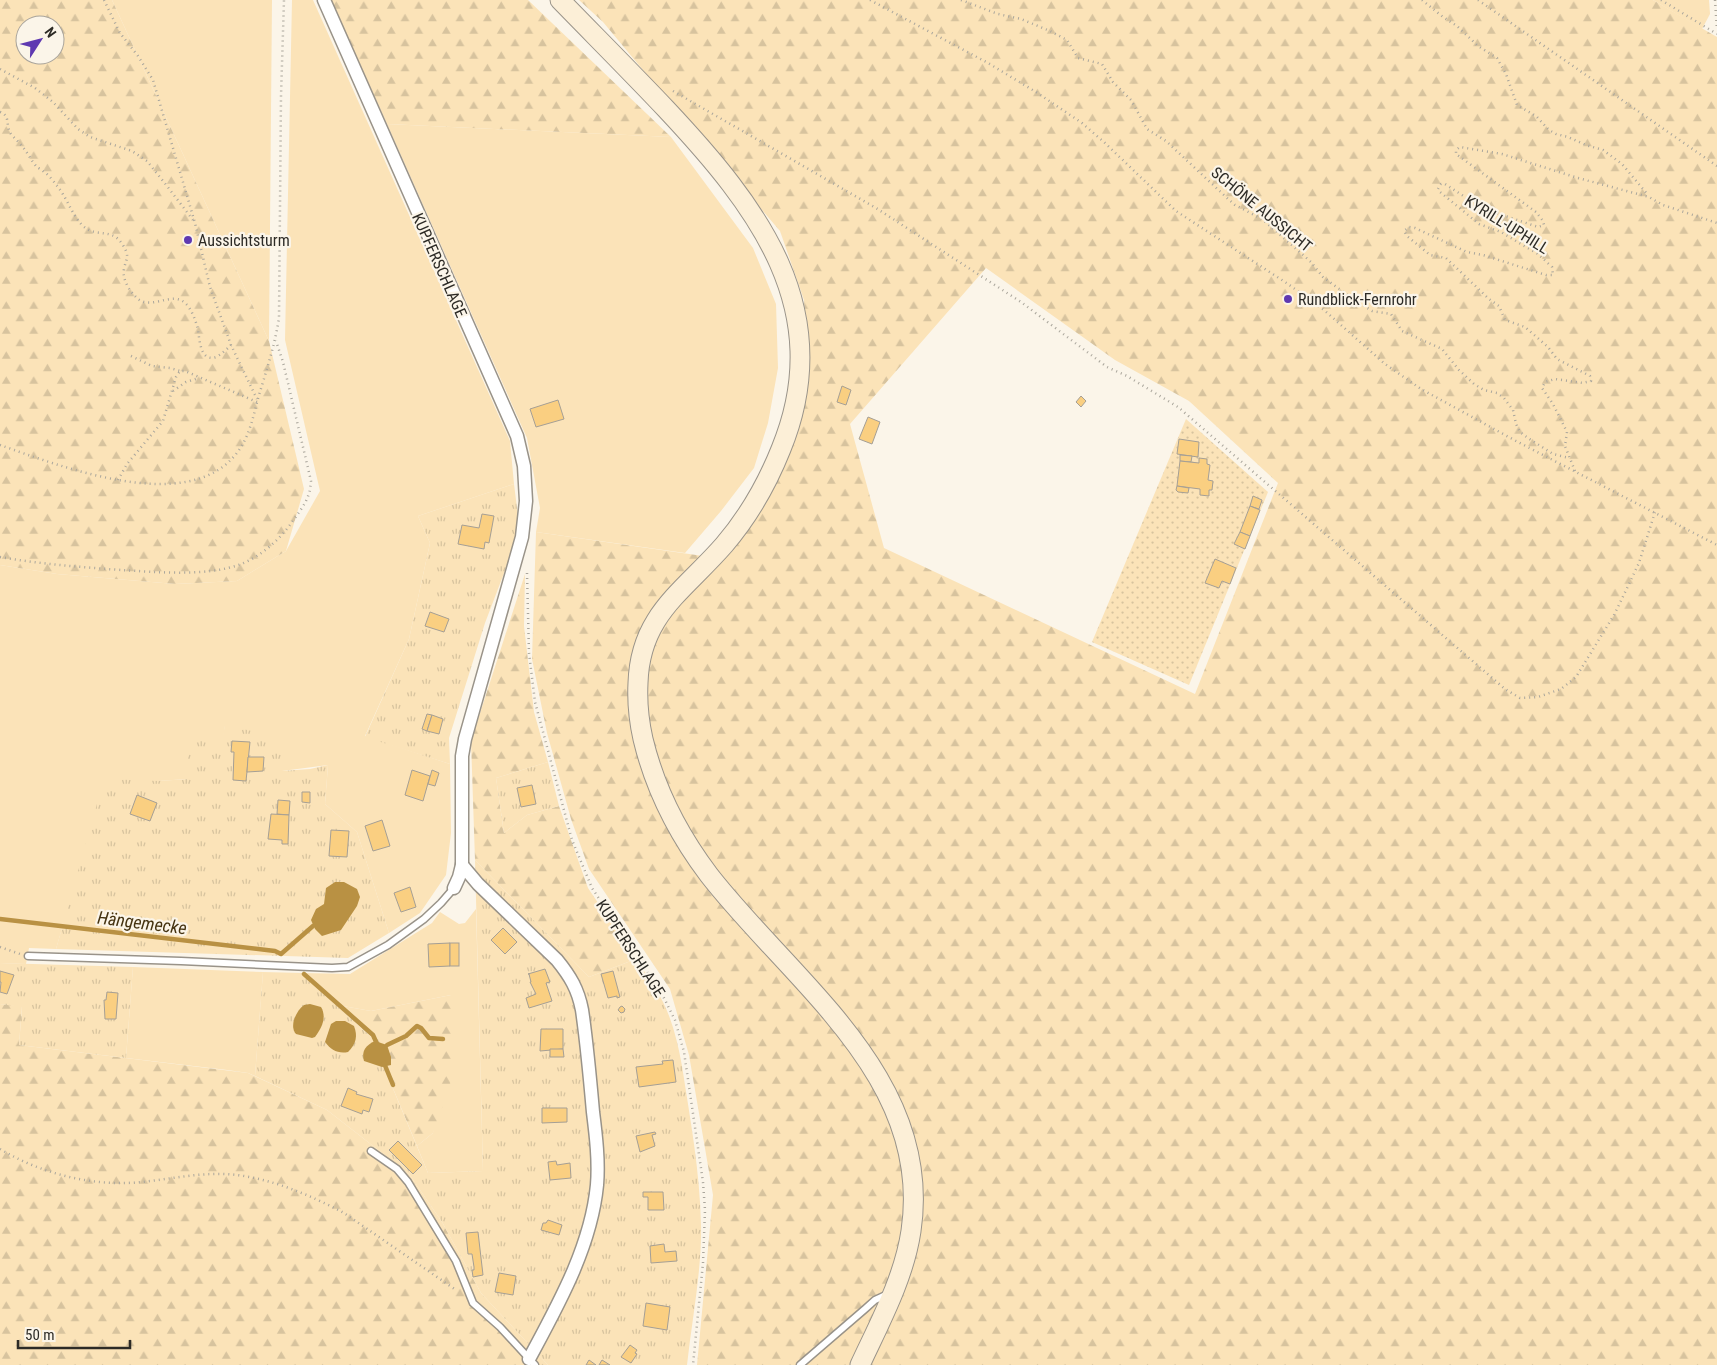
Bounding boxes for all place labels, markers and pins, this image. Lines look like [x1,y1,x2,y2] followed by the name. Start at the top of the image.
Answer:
[198,231,290,250] place label: Aussichtsturm
[182,234,194,246] marker: Aussichtsturm
[1298,290,1417,309] place label: Rundblick-Fernrohr
[1282,293,1294,305] marker: Rundblick-Fernrohr

